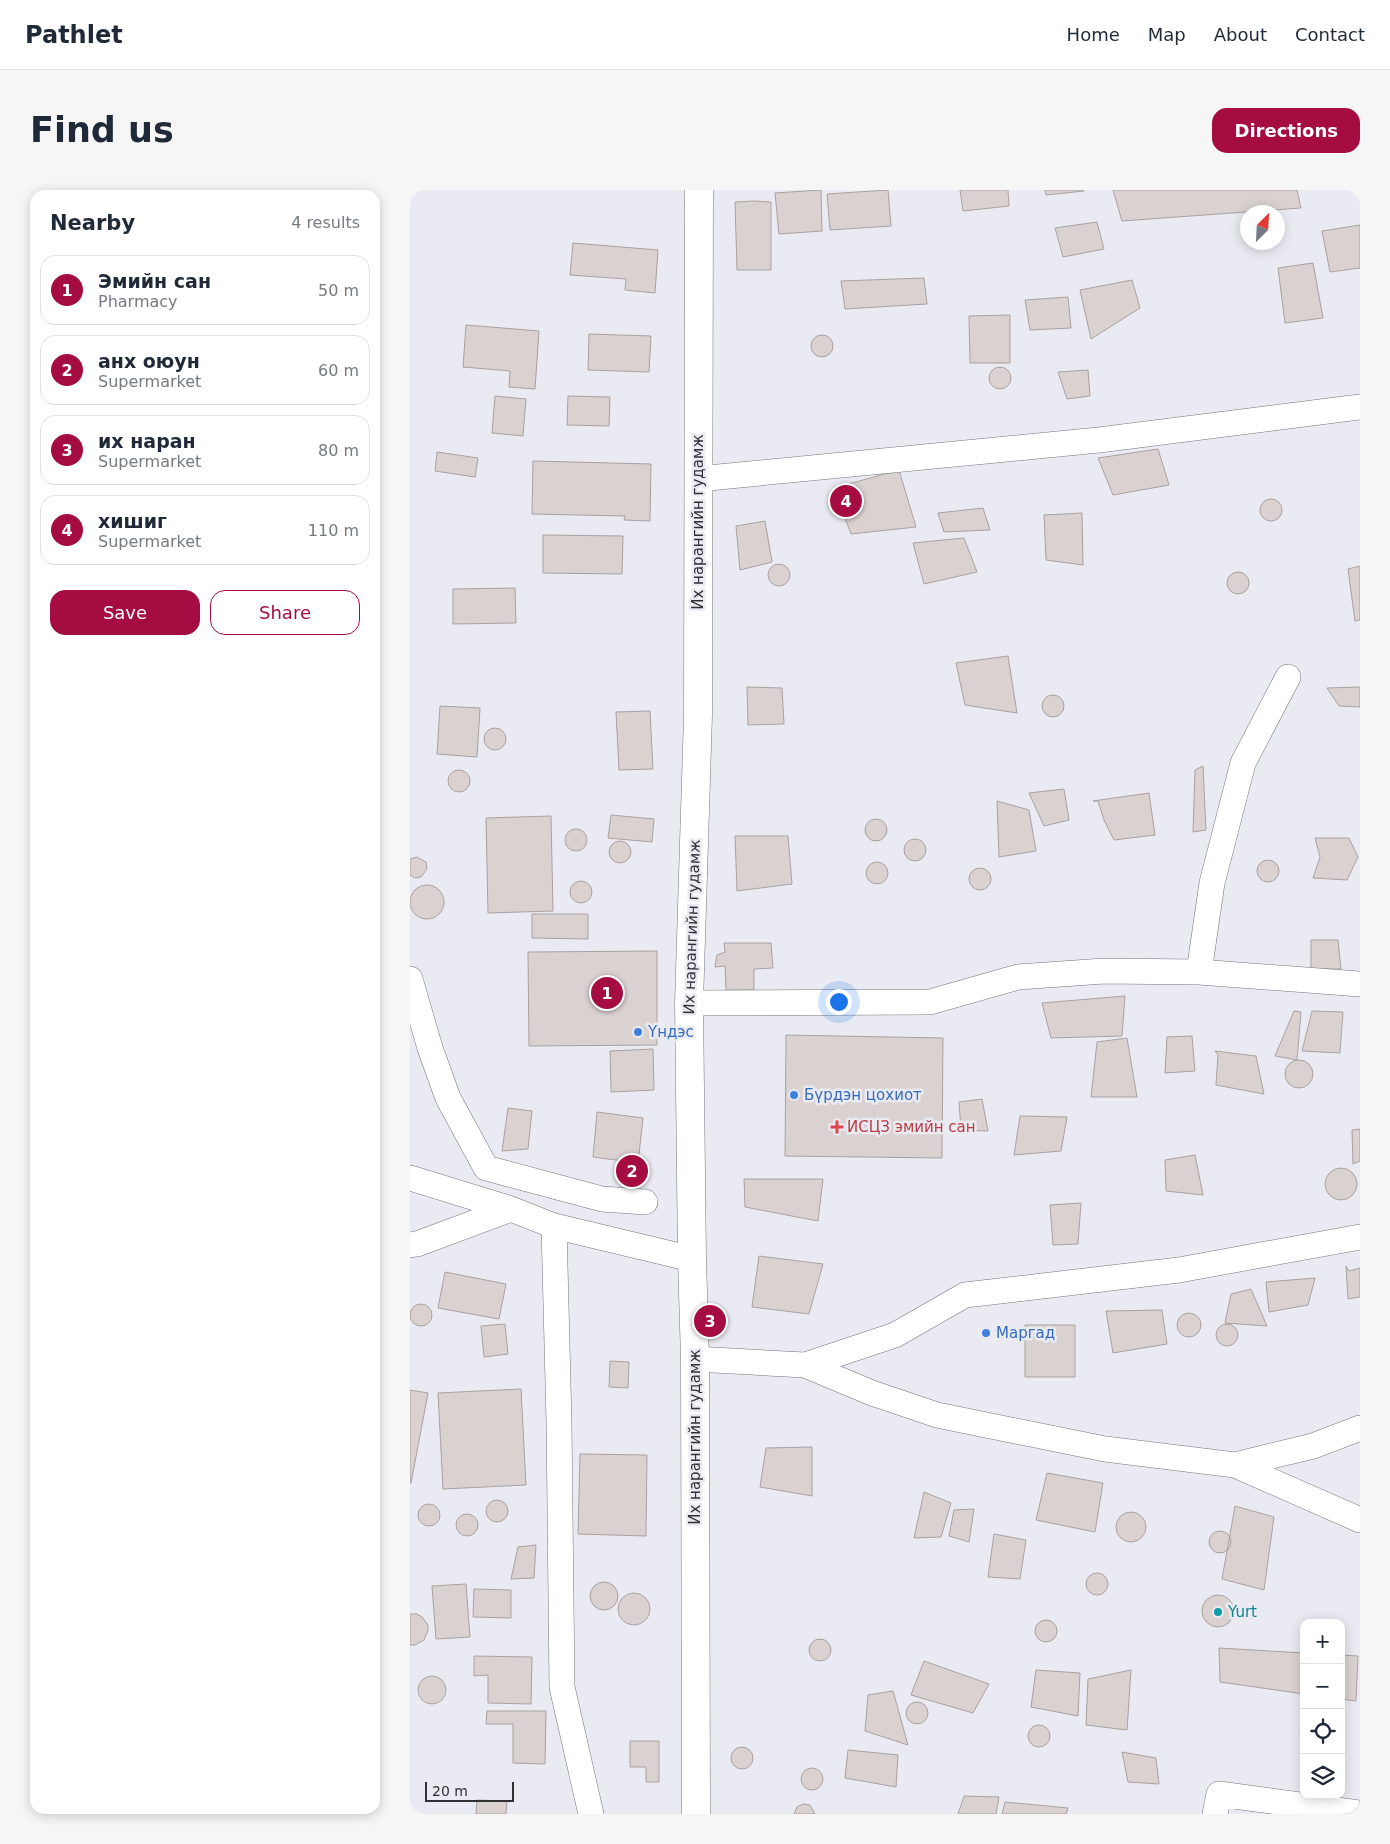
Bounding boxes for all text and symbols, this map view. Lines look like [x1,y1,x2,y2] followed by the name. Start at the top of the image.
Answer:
[25,21,123,49] text: Pathlet
[1067,24,1120,45] text: Home
[1148,24,1186,45] text: Map
[1214,24,1267,45] text: About
[1295,24,1365,45] text: Contact
[1212,108,1360,153] button: Directions
[30,110,174,150] text: Find us
[1240,205,1285,250] north arrow
[50,211,135,235] text: Nearby
[291,213,360,232] text: 4 results
[98,270,211,292] text: Эмийн сан
[61,281,73,300] text: 1
[318,281,359,300] text: 50 m
[98,292,178,311] text: Pharmacy
[98,350,200,372] text: анх оюун
[61,361,73,380] text: 2
[318,361,359,380] text: 60 m
[98,372,201,391] text: Supermarket
[98,430,196,452] text: их наран
[689,434,707,610] street label: Их нарангийн гудамж
[61,441,73,460] text: 3
[318,441,359,460] text: 80 m
[98,452,201,471] text: Supermarket
[830,482,862,520] pin: 4
[98,510,167,532] text: хишиг
[61,521,73,540] text: 4
[308,521,359,540] text: 110 m
[98,532,201,551] text: Supermarket
[50,590,200,635] button: Save
[210,590,360,635] button: Share
[680,839,704,1015] street label: Их нарангийн гудамж
[591,974,623,1012] pin: 1
[826,989,852,1015] your location
[647,1023,694,1041] place label: Үндэс
[632,1026,644,1038] marker: Үндэс
[804,1086,922,1104] place label: Бүрдэн цохиот
[788,1089,800,1101] marker: Бүрдэн цохиот
[847,1118,976,1136] place label: ИСЦЗ эмийн сан
[831,1121,843,1133] marker: ИСЦЗ эмийн сан
[616,1152,648,1190] pin: 2
[694,1302,726,1340] pin: 3
[996,1324,1055,1342] place label: Маргад
[980,1327,992,1339] marker: Маргад
[686,1349,704,1525] street label: Их нарангийн гудамж
[1227,1603,1257,1621] place label: Yurt
[1212,1606,1224,1618] marker: Yurt
[1300,1619,1345,1799] map controls
[1300,1619,1345,1664] button: +
[1300,1664,1345,1709] button: −
[1300,1709,1345,1754] button: locate
[1300,1754,1345,1799] button: layers
[425,1779,514,1802] scale bar
[432,1783,468,1799] text: 20 m

